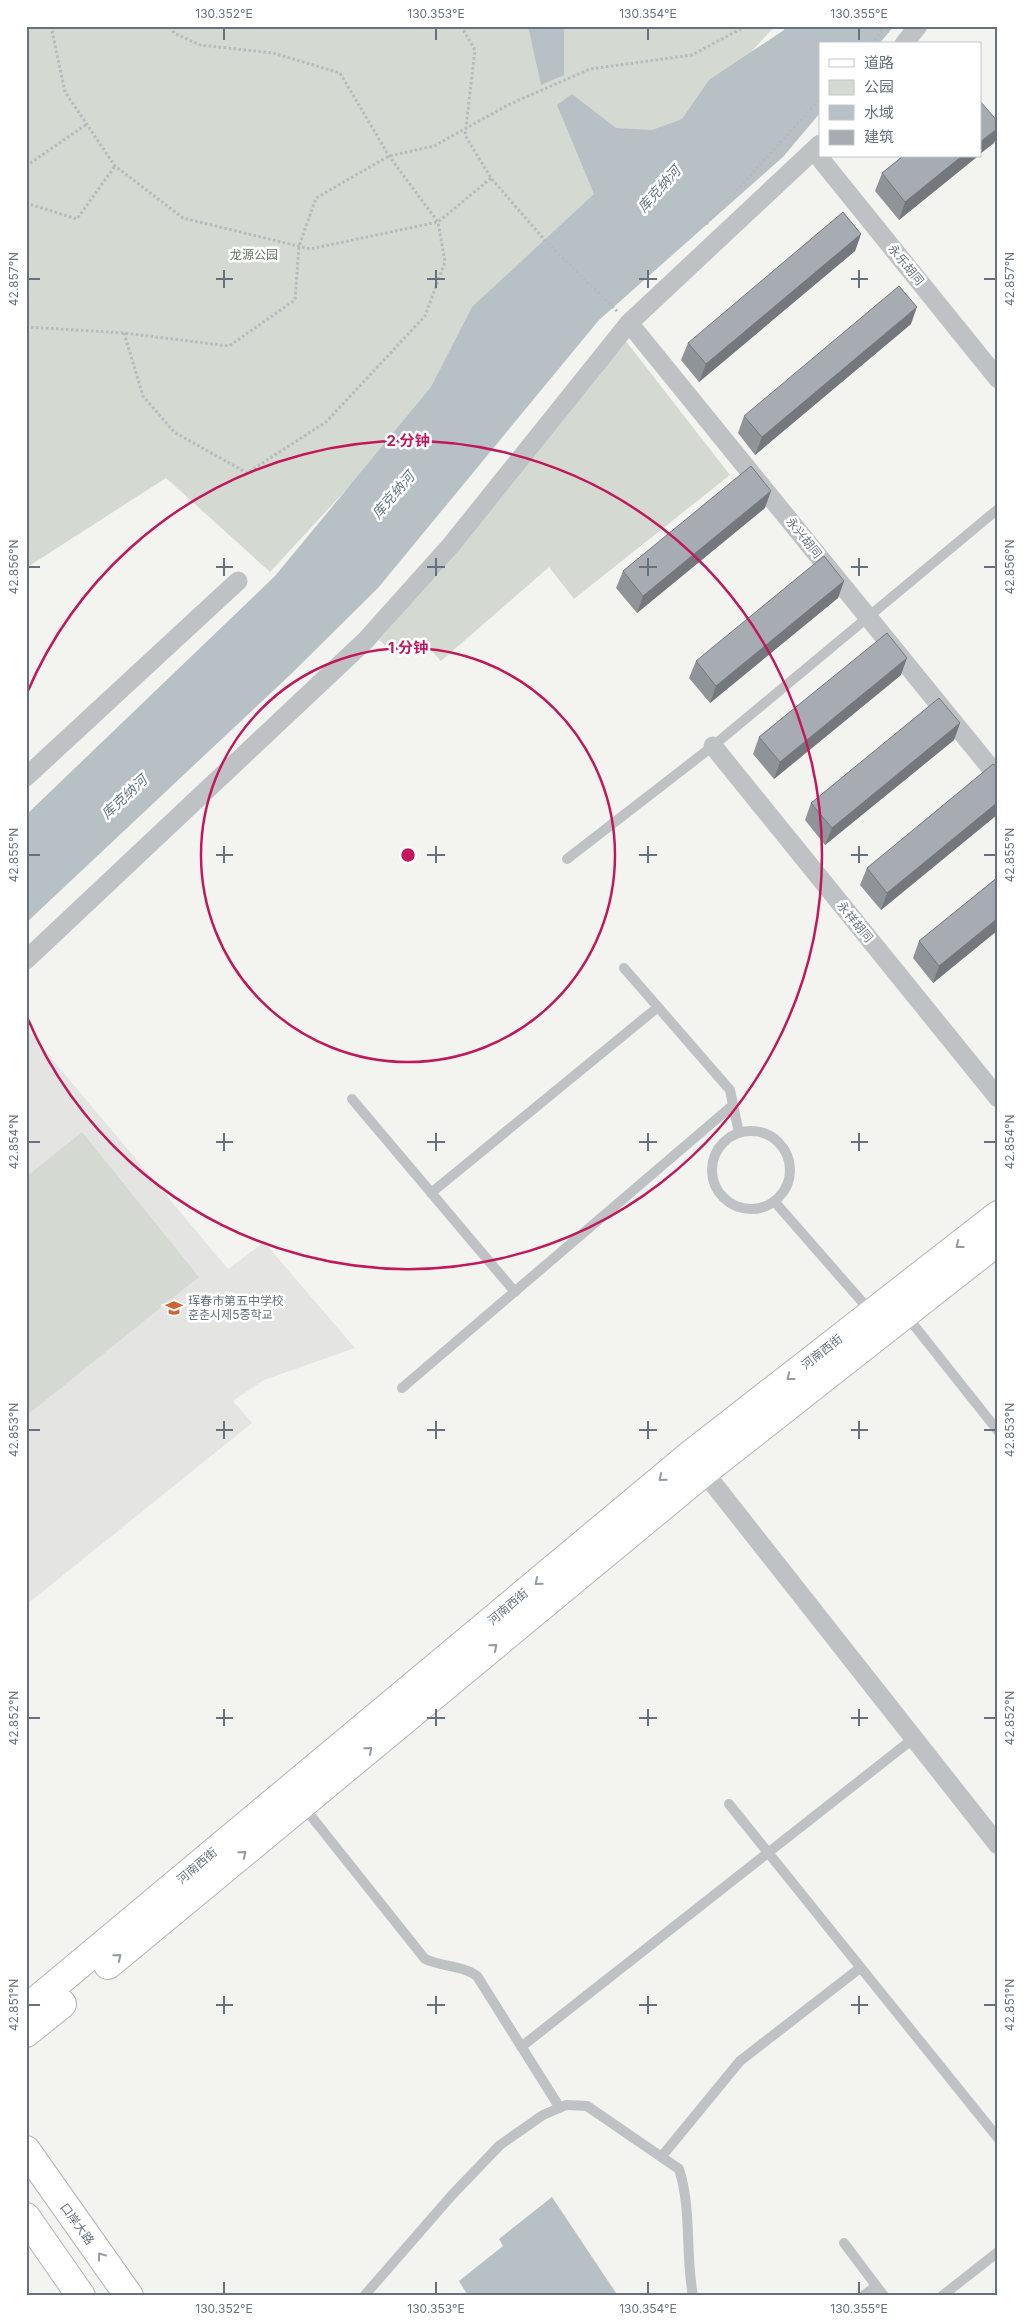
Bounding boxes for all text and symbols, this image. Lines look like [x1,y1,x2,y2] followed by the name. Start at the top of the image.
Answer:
[195,6,253,21] text: 130.352°E
[407,6,465,21] text: 130.353°E
[619,6,677,21] text: 130.354°E
[830,6,888,21] text: 130.355°E
[819,42,982,158] legend
[864,53,894,72] text: 道路
[864,77,894,96] text: 公园
[864,103,894,122] text: 水域
[864,127,894,146] text: 建筑
[634,160,686,215] water label: 库克纳河
[885,241,927,288] street label: 永乐胡同
[230,247,278,262] park label: 龙源公园
[6,252,21,306] text: 42.857°N
[1002,252,1017,306] text: 42.857°N
[386,431,430,450] text: 2 分钟
[368,466,419,521] water label: 库克纳河
[783,514,825,561] street label: 永兴胡同
[6,540,21,594] text: 42.856°N
[1002,540,1017,594] text: 42.856°N
[388,638,428,657] text: 1 分钟
[97,769,152,822] water label: 库克纳河
[6,828,21,882] text: 42.855°N
[1002,828,1017,882] text: 42.855°N
[399,846,417,864] centre of rings
[834,898,876,945] street label: 永祥胡同
[6,1114,21,1170] text: 42.854°N
[1002,1114,1017,1170] text: 42.854°N
[956,1239,965,1247] one-way arrow
[188,1293,284,1322] place label: 珲春市第五中学校 훈춘시제5중학교
[164,1298,184,1318] school or university icon: 珲春市第五中学校 훈춘시제5중학교
[798,1331,845,1372] street label: 河南西街
[787,1371,796,1379] one-way arrow
[6,1403,21,1457] text: 42.853°N
[1002,1403,1017,1457] text: 42.853°N
[659,1472,668,1481] one-way arrow
[534,1576,543,1585] one-way arrow
[484,1585,531,1628] street label: 河南西街
[488,1643,497,1652] one-way arrow
[6,1691,21,1745] text: 42.852°N
[1002,1691,1017,1745] text: 42.852°N
[363,1747,372,1756] one-way arrow
[173,1844,220,1887] street label: 河南西街
[238,1851,247,1860] one-way arrow
[112,1955,121,1963] one-way arrow
[6,1979,21,2031] text: 42.851°N
[1002,1979,1017,2031] text: 42.851°N
[57,2200,98,2248] street label: 口岸大路
[98,2252,107,2262] one-way arrow
[195,2301,253,2316] text: 130.352°E
[407,2301,465,2316] text: 130.353°E
[619,2301,677,2316] text: 130.354°E
[830,2301,888,2316] text: 130.355°E

